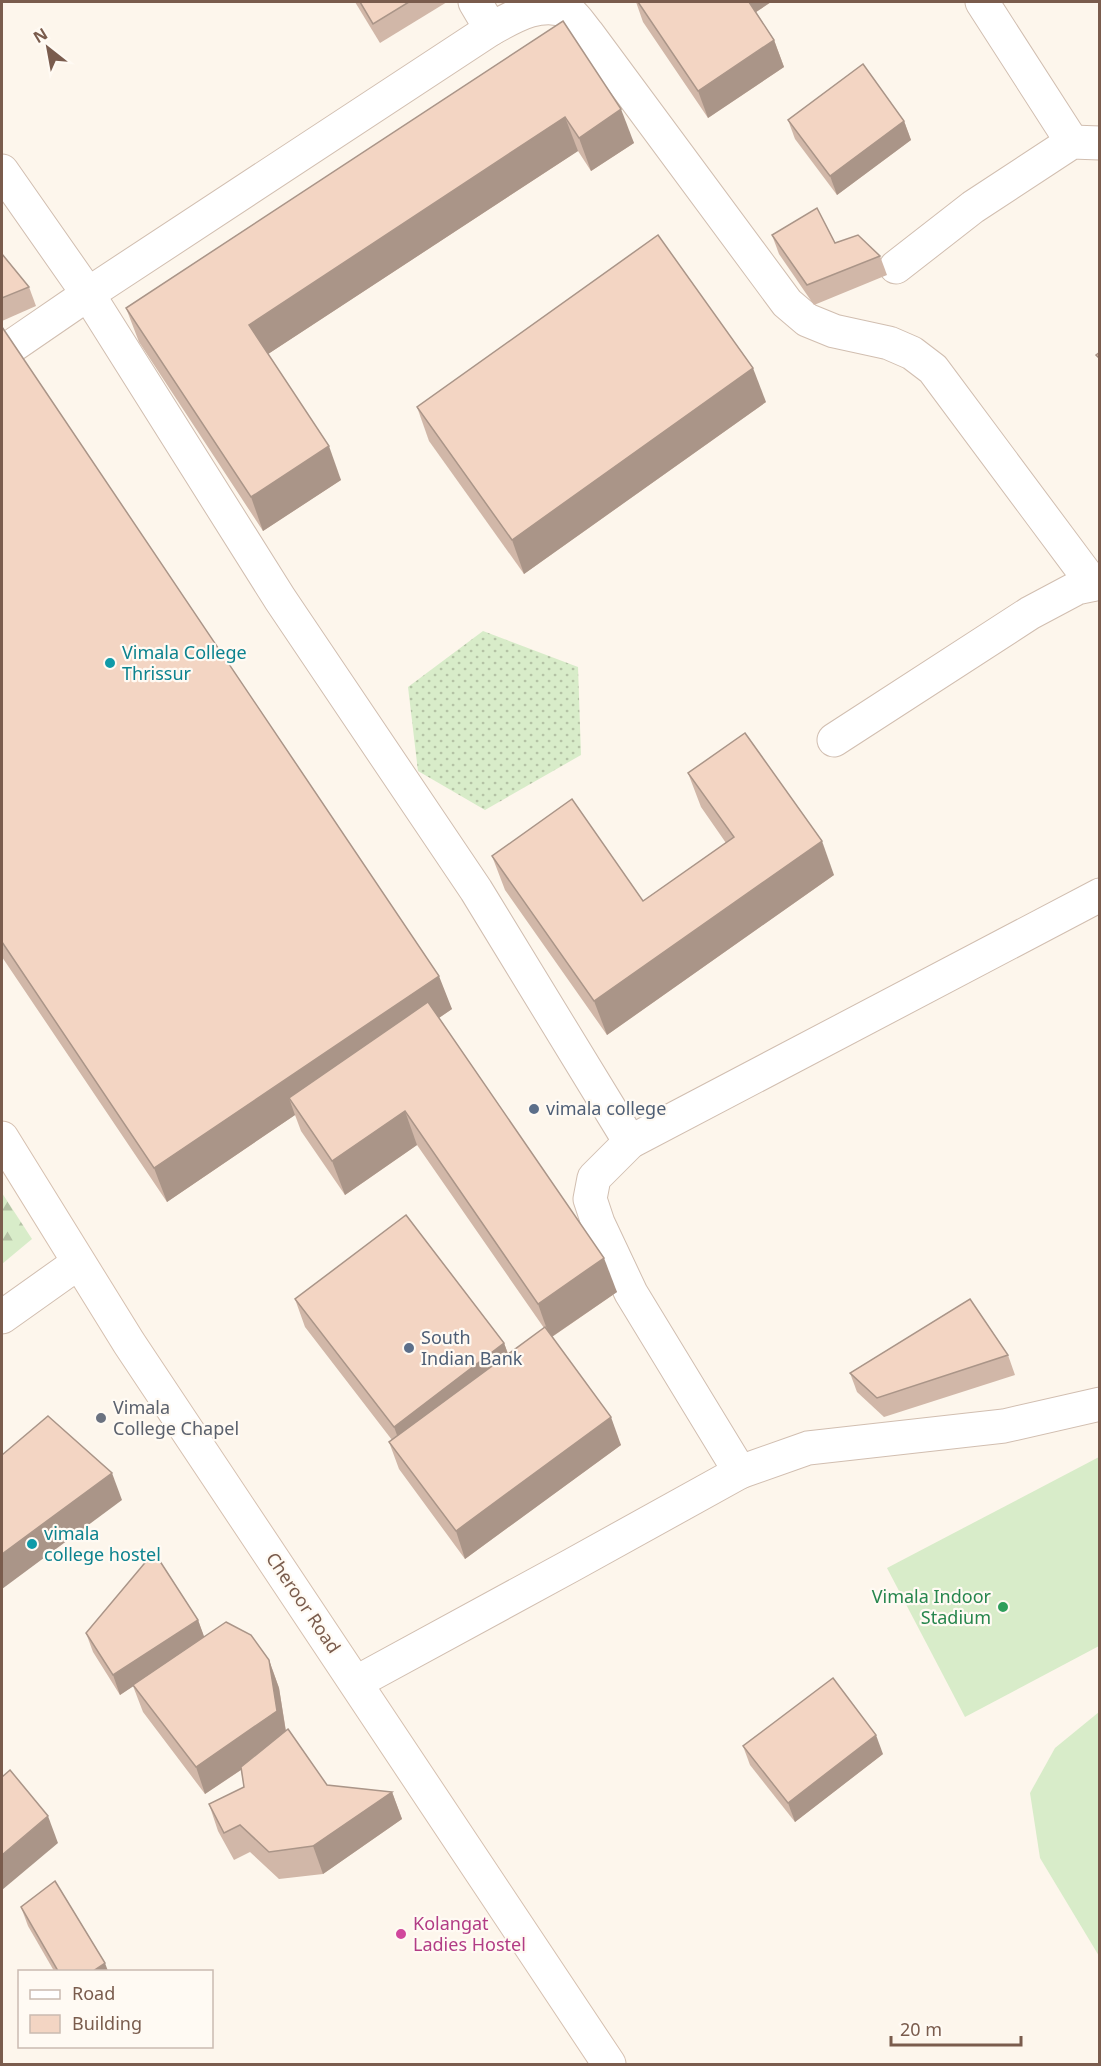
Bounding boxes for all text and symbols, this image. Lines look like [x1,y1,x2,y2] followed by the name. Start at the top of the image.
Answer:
[18,18,78,78] north arrow
[29,22,52,48] text: N
[122,640,247,685] place label: Vimala College Thrissur
[103,656,117,670] marker: Vimala College Thrissur
[546,1096,666,1120] place label: vimala college
[527,1102,541,1116] marker: vimala college
[421,1325,523,1370] place label: South Indian Bank
[402,1341,416,1355] marker: South Indian Bank
[113,1395,239,1440] place label: Vimala College Chapel
[94,1411,108,1425] marker: Vimala College Chapel
[44,1521,161,1566] place label: vimala college hostel
[25,1537,39,1551] marker: vimala college hostel
[261,1547,346,1658] street label: Cheroor Road
[872,1584,992,1629] place label: Vimala Indoor Stadium
[996,1600,1010,1614] marker: Vimala Indoor Stadium
[413,1911,526,1956] place label: Kolangat Ladies Hostel
[394,1927,408,1941] marker: Kolangat Ladies Hostel
[18,1970,213,2048] legend
[72,1981,115,2005] text: Road
[891,2009,1022,2047] scale bar
[72,2011,142,2035] text: Building
[900,2017,942,2041] text: 20 m

